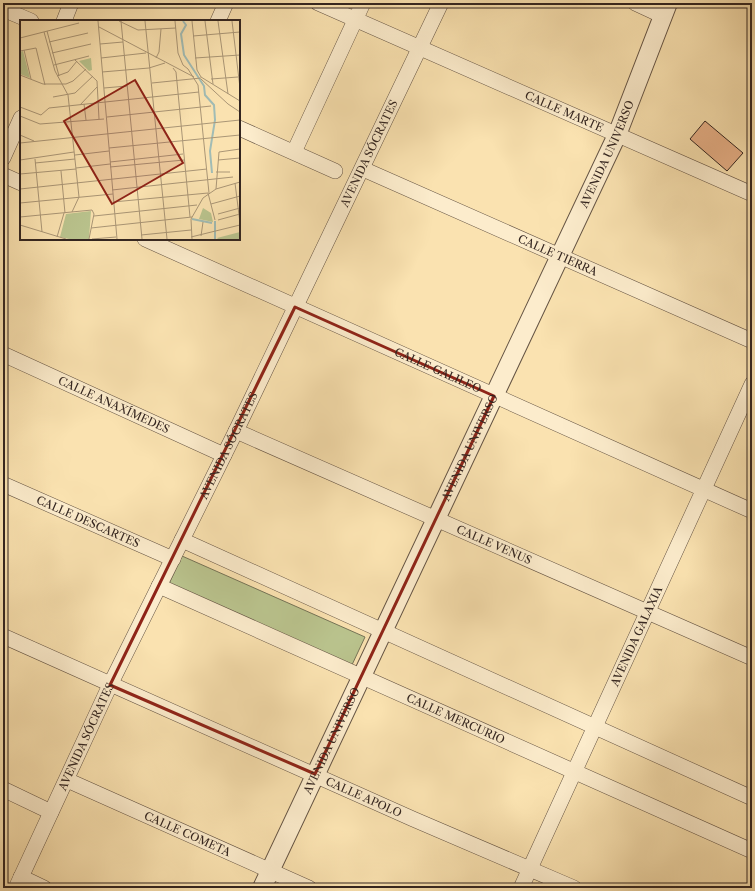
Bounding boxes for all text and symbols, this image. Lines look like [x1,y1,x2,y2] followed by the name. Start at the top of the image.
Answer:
[20,20,240,240] inset map
[523,88,606,135] street label: CALLE MARTE
[337,97,401,210] street label: AVENIDA SÓCRATES
[576,98,637,211] street label: AVENIDA UNIVERSO
[516,231,601,279] street label: CALLE TIERRA
[392,345,484,396] street label: CALLE GALILEO
[56,373,172,436] street label: CALLE ANAXÍMEDES
[196,390,261,502] street label: AVENIDA SÓCRATES
[438,392,501,504] street label: AVENIDA UNIVERSO
[34,493,142,550] street label: CALLE DESCARTES
[454,522,534,567] street label: CALLE VENUS
[607,583,666,689] street label: AVENIDA GALAXIA
[55,680,117,794] street label: AVENIDA SÓCRATES
[300,685,363,797] street label: AVENIDA UNIVERSO
[404,690,507,747] street label: CALLE MERCURIO
[323,774,404,820] street label: CALLE APOLO
[142,808,234,860] street label: CALLE COMETA

